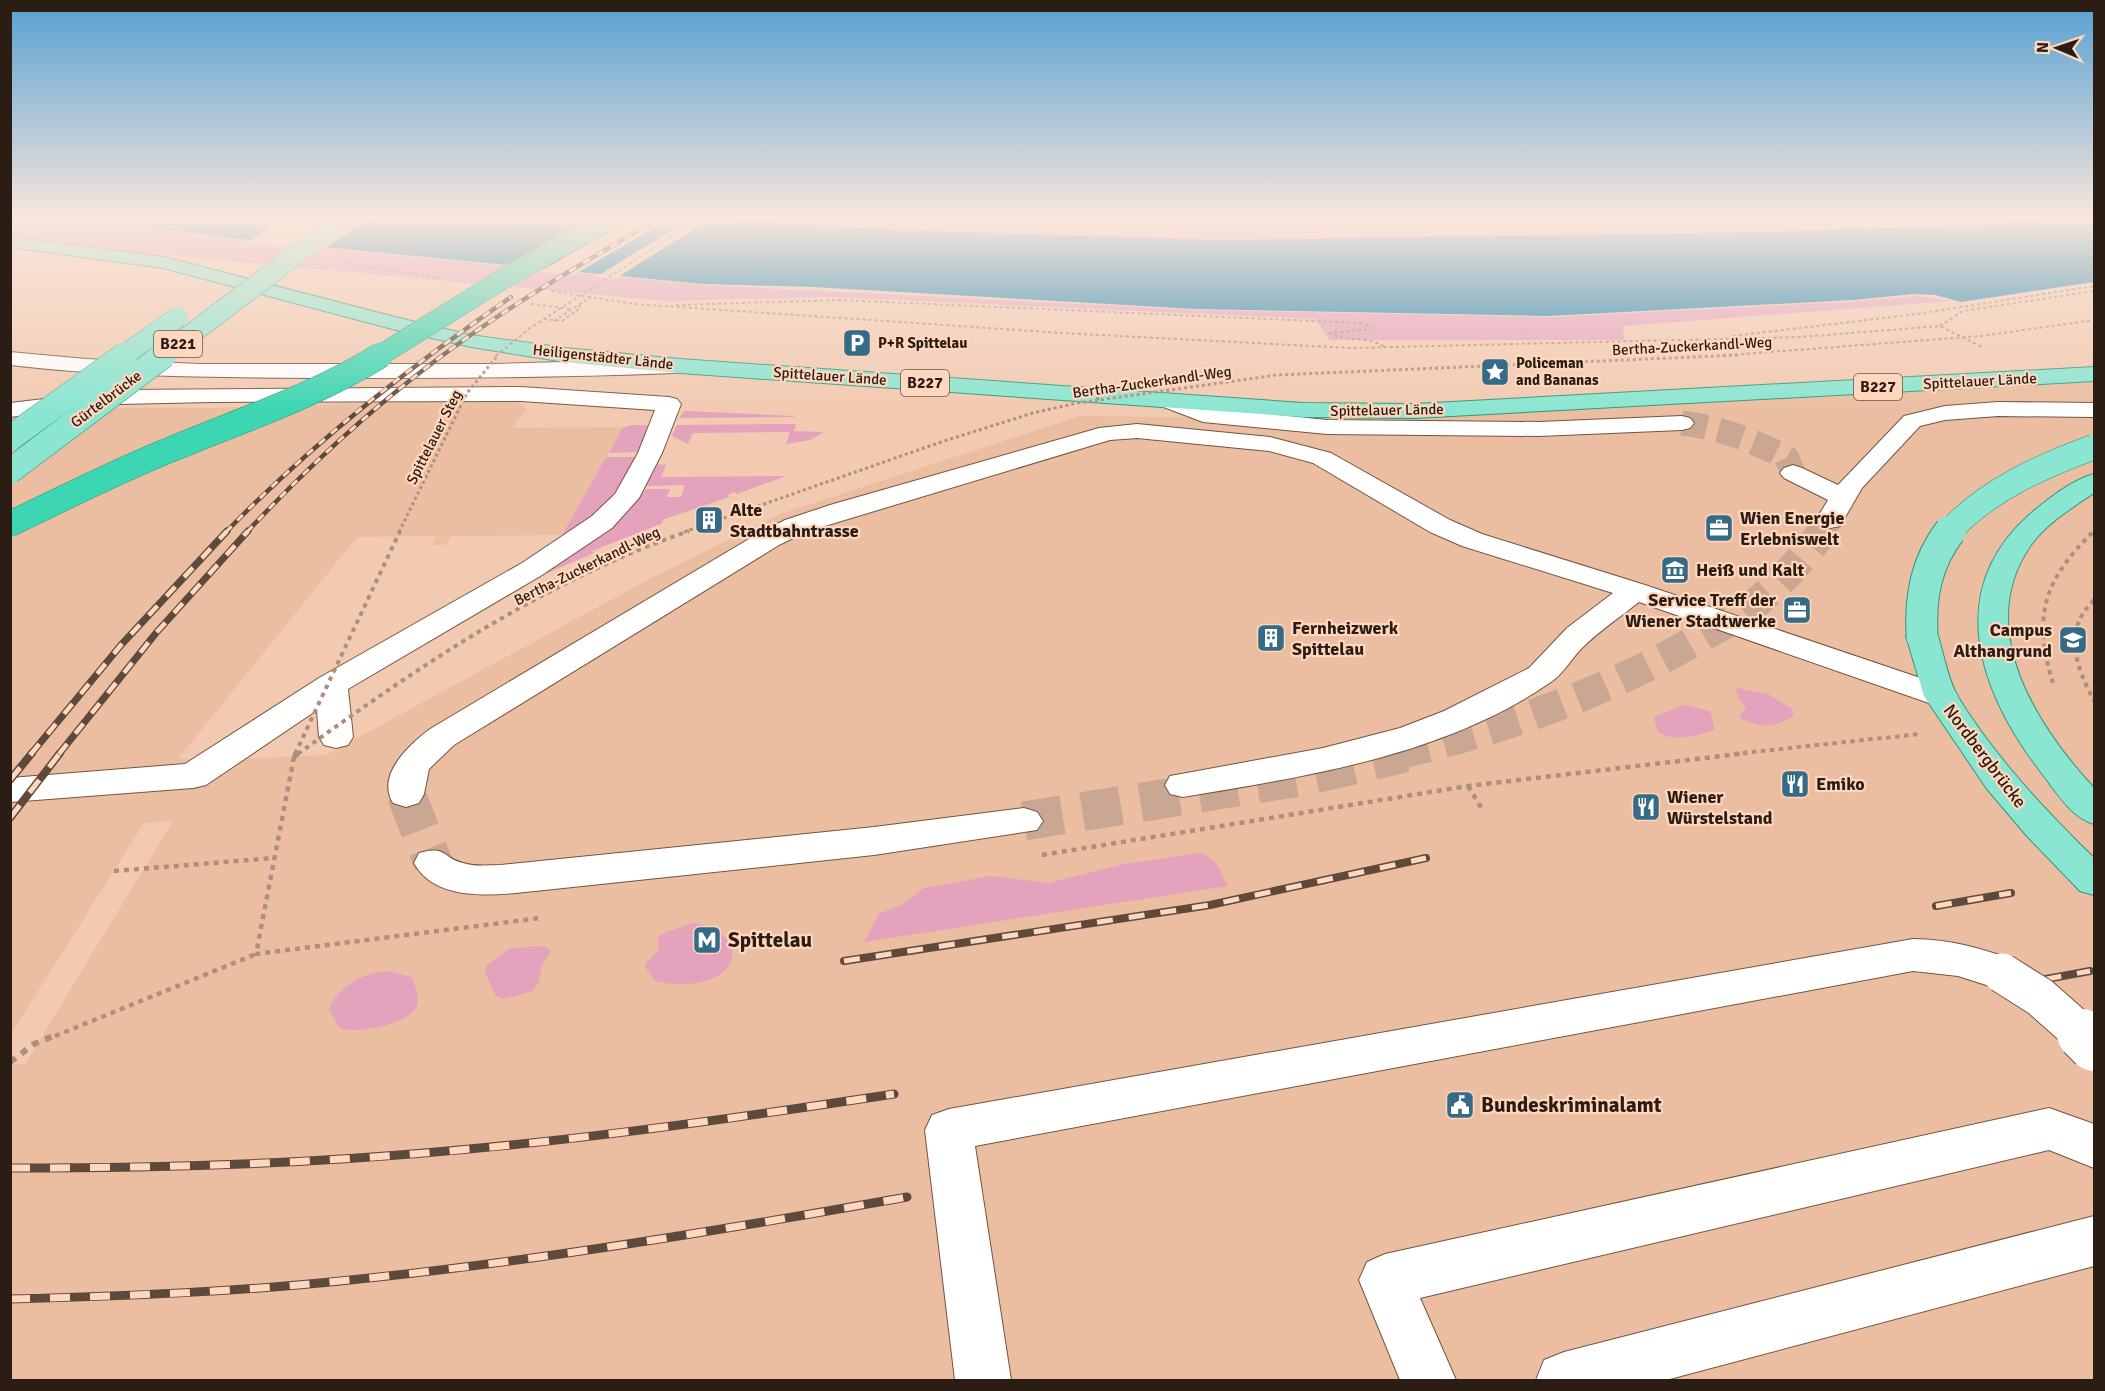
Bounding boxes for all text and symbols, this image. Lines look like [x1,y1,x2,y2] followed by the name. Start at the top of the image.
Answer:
[2027,18,2087,78] north arrow
[2033,42,2053,53] text: N
[841,327,873,359] parking icon: P+R Spittelau
[154,331,202,357] road number: B221
[1611,333,1773,359] street label: Bertha-Zuckerkandl-Weg
[878,334,968,352] place label: P+R Spittelau
[532,341,674,373] street label: Heiligenstädter Lände
[1516,354,1599,389] place label: Policeman and Bananas
[1479,356,1511,388] place icon: Policeman and Bananas
[1071,362,1233,402] street label: Bertha-Zuckerkandl-Weg
[773,363,887,389] street label: Spittelauer Lände
[67,367,145,431] street label: Gürtelbrücke
[1923,369,2037,393] street label: Spittelauer Lände
[901,370,949,396] road number: B227
[1854,374,1902,400] road number: B227
[402,387,466,487] street label: Spittelauer Steg
[1330,400,1444,420] street label: Spittelauer Lände
[730,499,859,542] place label: Alte Stadtbahntrasse
[693,504,725,536] building icon: Alte Stadtbahntrasse
[1740,507,1844,550] place label: Wien Energie Erlebniswelt
[1703,512,1735,544] office icon: Wien Energie Erlebniswelt
[511,523,663,609] street label: Bertha-Zuckerkandl-Weg
[1659,554,1691,586] museum icon: Heiß und Kalt
[1696,559,1805,581] place label: Heiß und Kalt
[1625,589,1777,632] place label: Service Treff der Wiener Stadtwerke
[1781,594,1813,626] office icon: Service Treff der Wiener Stadtwerke
[1292,617,1399,660] place label: Fernheizwerk Spittelau
[1953,619,2052,662] place label: Campus Althangrund
[1255,622,1287,654] building icon: Fernheizwerk Spittelau
[2057,624,2089,656] school or university icon: Campus Althangrund
[1939,700,2031,812] street label: Nordbergbrücke
[1779,768,1811,800] restaurant icon: Emiko
[1816,773,1865,795] place label: Emiko
[1667,786,1773,829] place label: Wiener Würstelstand
[1630,791,1662,823] restaurant icon: Wiener Würstelstand
[691,924,723,956] metro station icon: Spittelau
[728,927,812,953] place label: Spittelau
[1444,1089,1476,1121] public building icon: Bundeskriminalamt
[1481,1092,1662,1118] place label: Bundeskriminalamt

